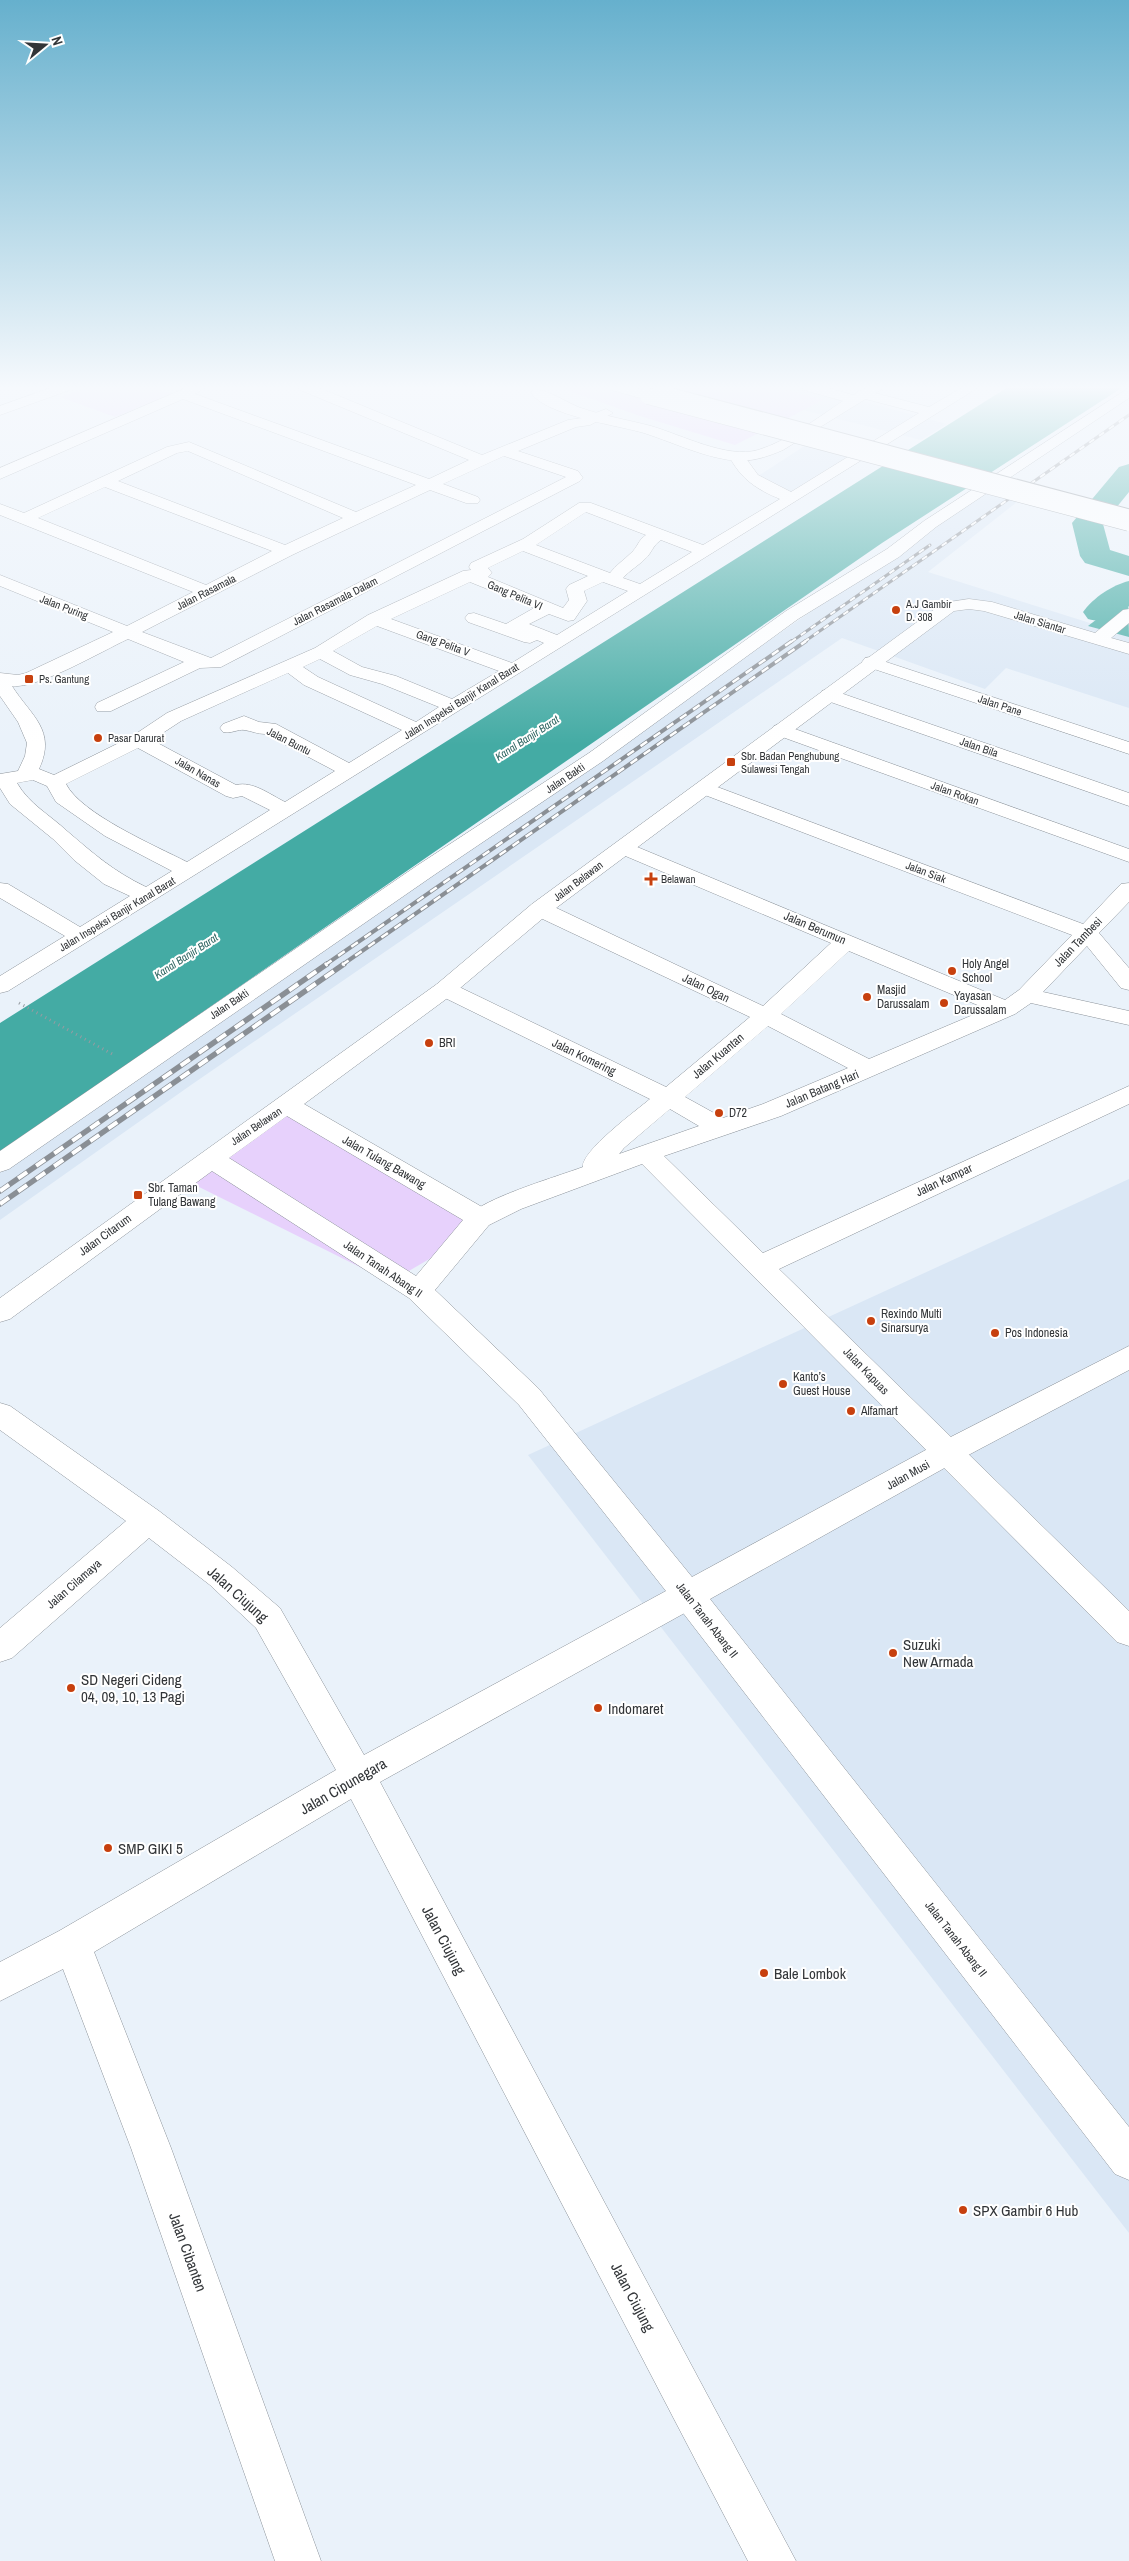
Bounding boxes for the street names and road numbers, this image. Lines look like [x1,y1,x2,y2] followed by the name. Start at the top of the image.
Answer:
[174,571,238,613] street label: Jalan Rasamala
[290,574,380,628] street label: Jalan Rasamala Dalam
[485,577,545,613] street label: Gang Pelita VI
[38,591,90,623] street label: Jalan Puring
[1013,608,1067,636] street label: Jalan Siantar
[414,627,472,659] street label: Gang Pelita V
[401,659,522,742] street label: Jalan Inspeksi Banjir Kanal Barat
[976,691,1024,719] street label: Jalan Pane
[265,724,313,758] street label: Jalan Buntu
[958,734,1000,760] street label: Jalan Bila
[173,753,224,791] street label: Jalan Nanas
[543,760,587,796] street label: Jalan Bakti
[929,778,981,808] street label: Jalan Rokan
[550,858,606,904] street label: Jalan Belawan
[904,858,949,886] street label: Jalan Siak
[56,873,178,954] street label: Jalan Inspeksi Banjir Kanal Barat
[781,908,849,948] street label: Jalan Berumun
[1050,914,1106,970] street label: Jalan Tambesi
[680,970,732,1006] street label: Jalan Ogan
[207,986,251,1022] street label: Jalan Bakti
[689,1030,747,1082] street label: Jalan Kuantan
[550,1035,619,1080] street label: Jalan Komering
[783,1066,861,1112] street label: Jalan Batang Hari
[228,1104,284,1148] street label: Jalan Belawan
[339,1132,429,1193] street label: Jalan Tulang Bawang
[913,1160,976,1200] street label: Jalan Kampar
[76,1211,134,1259] street label: Jalan Citarum
[340,1237,426,1301] street label: Jalan Tanah Abang II
[840,1344,893,1398] street label: Jalan Kapuas
[883,1456,933,1494] street label: Jalan Musi
[43,1555,105,1612] street label: Jalan Cilamaya
[203,1561,273,1627] street label: Jalan Ciujung
[672,1579,742,1661] street label: Jalan Tanah Abang II
[296,1753,390,1819] street label: Jalan Cipunegara
[921,1898,991,1980] street label: Jalan Tanah Abang II
[417,1902,471,1978] street label: Jalan Ciujung
[164,2210,212,2294] street label: Jalan Cibanten
[606,2259,660,2335] street label: Jalan Ciujung

